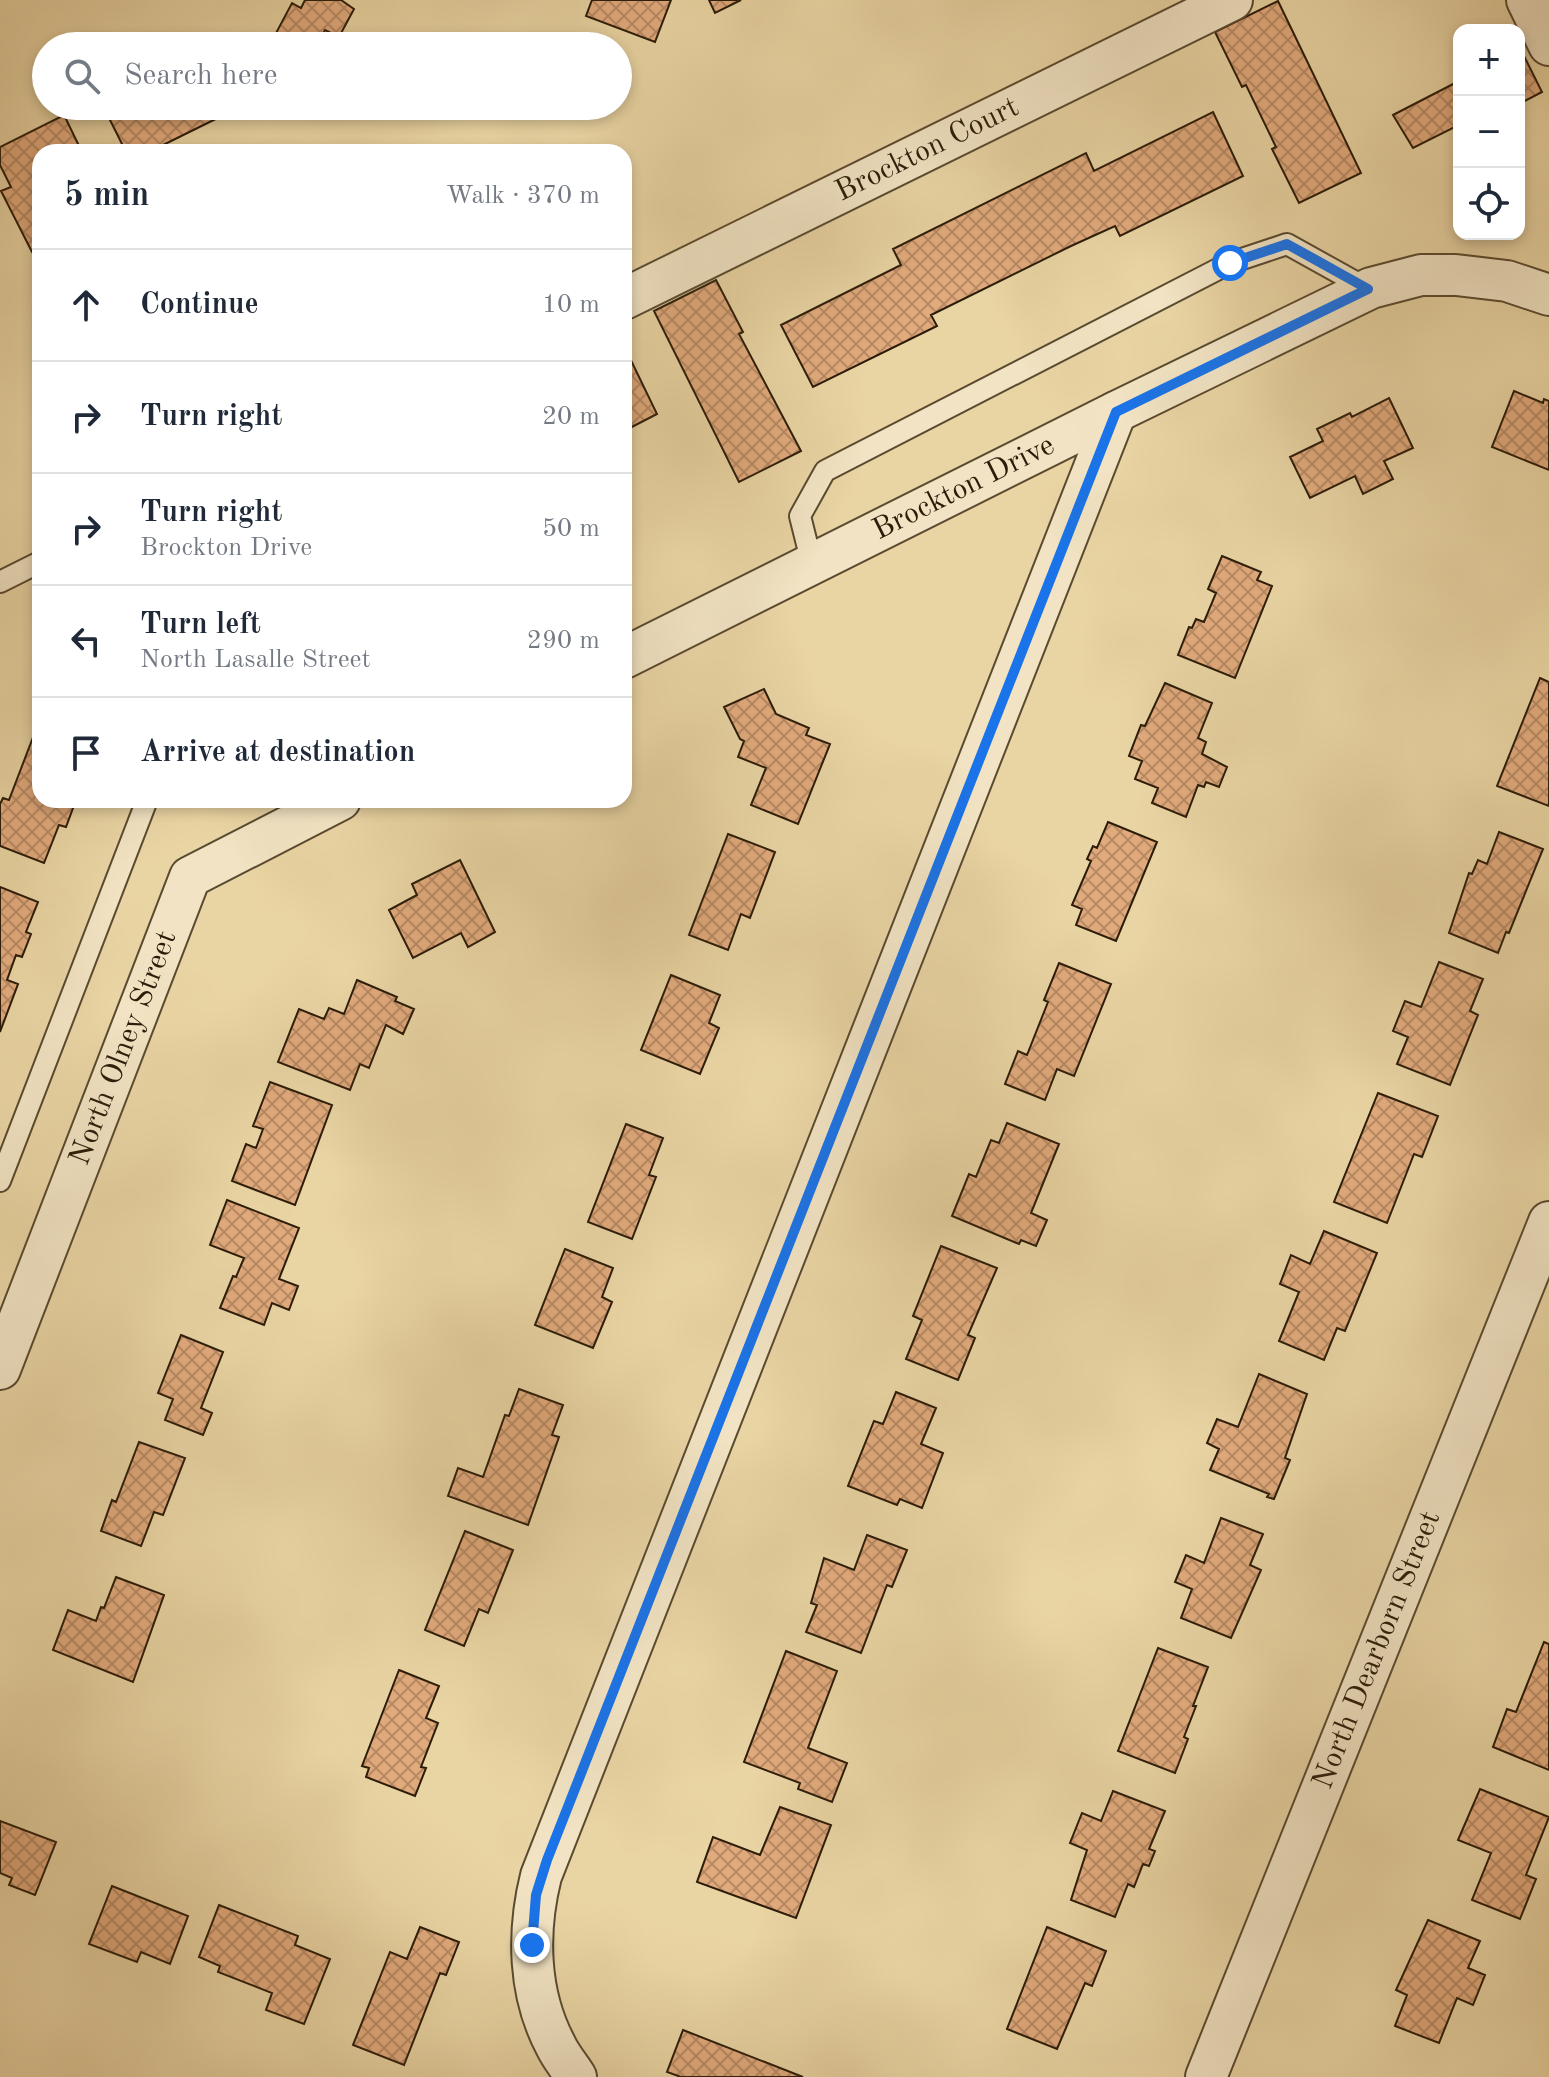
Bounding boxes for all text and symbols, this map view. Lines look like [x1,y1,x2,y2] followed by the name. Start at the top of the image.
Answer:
[1453,24,1525,240] map controls
[1453,24,1525,96] button: +
[32,32,632,120] search box
[60,54,104,98] icon: search
[124,61,278,91] text: Search here
[831,92,1024,208] street label: Brockton Court
[1453,96,1525,168] button: −
[1453,168,1525,240] button: locate
[64,179,149,213] text: 5 min
[446,183,600,209] text: Walk · 370 m
[1212,245,1248,281] route start
[64,283,108,327] icon: ahead
[140,290,259,320] text: Continue
[542,292,600,318] text: 10 m
[64,395,108,439] icon: right
[140,402,282,432] text: Turn right
[542,404,600,430] text: 20 m
[868,430,1059,546] street label: Brockton Drive
[140,498,282,528] text: Turn right
[64,507,108,551] icon: right
[542,516,600,542] text: 50 m
[140,535,312,561] text: Brockton Drive
[140,610,261,640] text: Turn left
[64,619,108,663] icon: left
[527,628,600,654] text: 290 m
[140,647,371,673] text: North Lasalle Street
[64,731,108,775] icon: arrive
[140,738,415,768] text: Arrive at destination
[65,927,183,1169] street label: North Olney Street
[1308,1507,1446,1793] street label: North Dearborn Street
[514,1927,550,1963] route end

